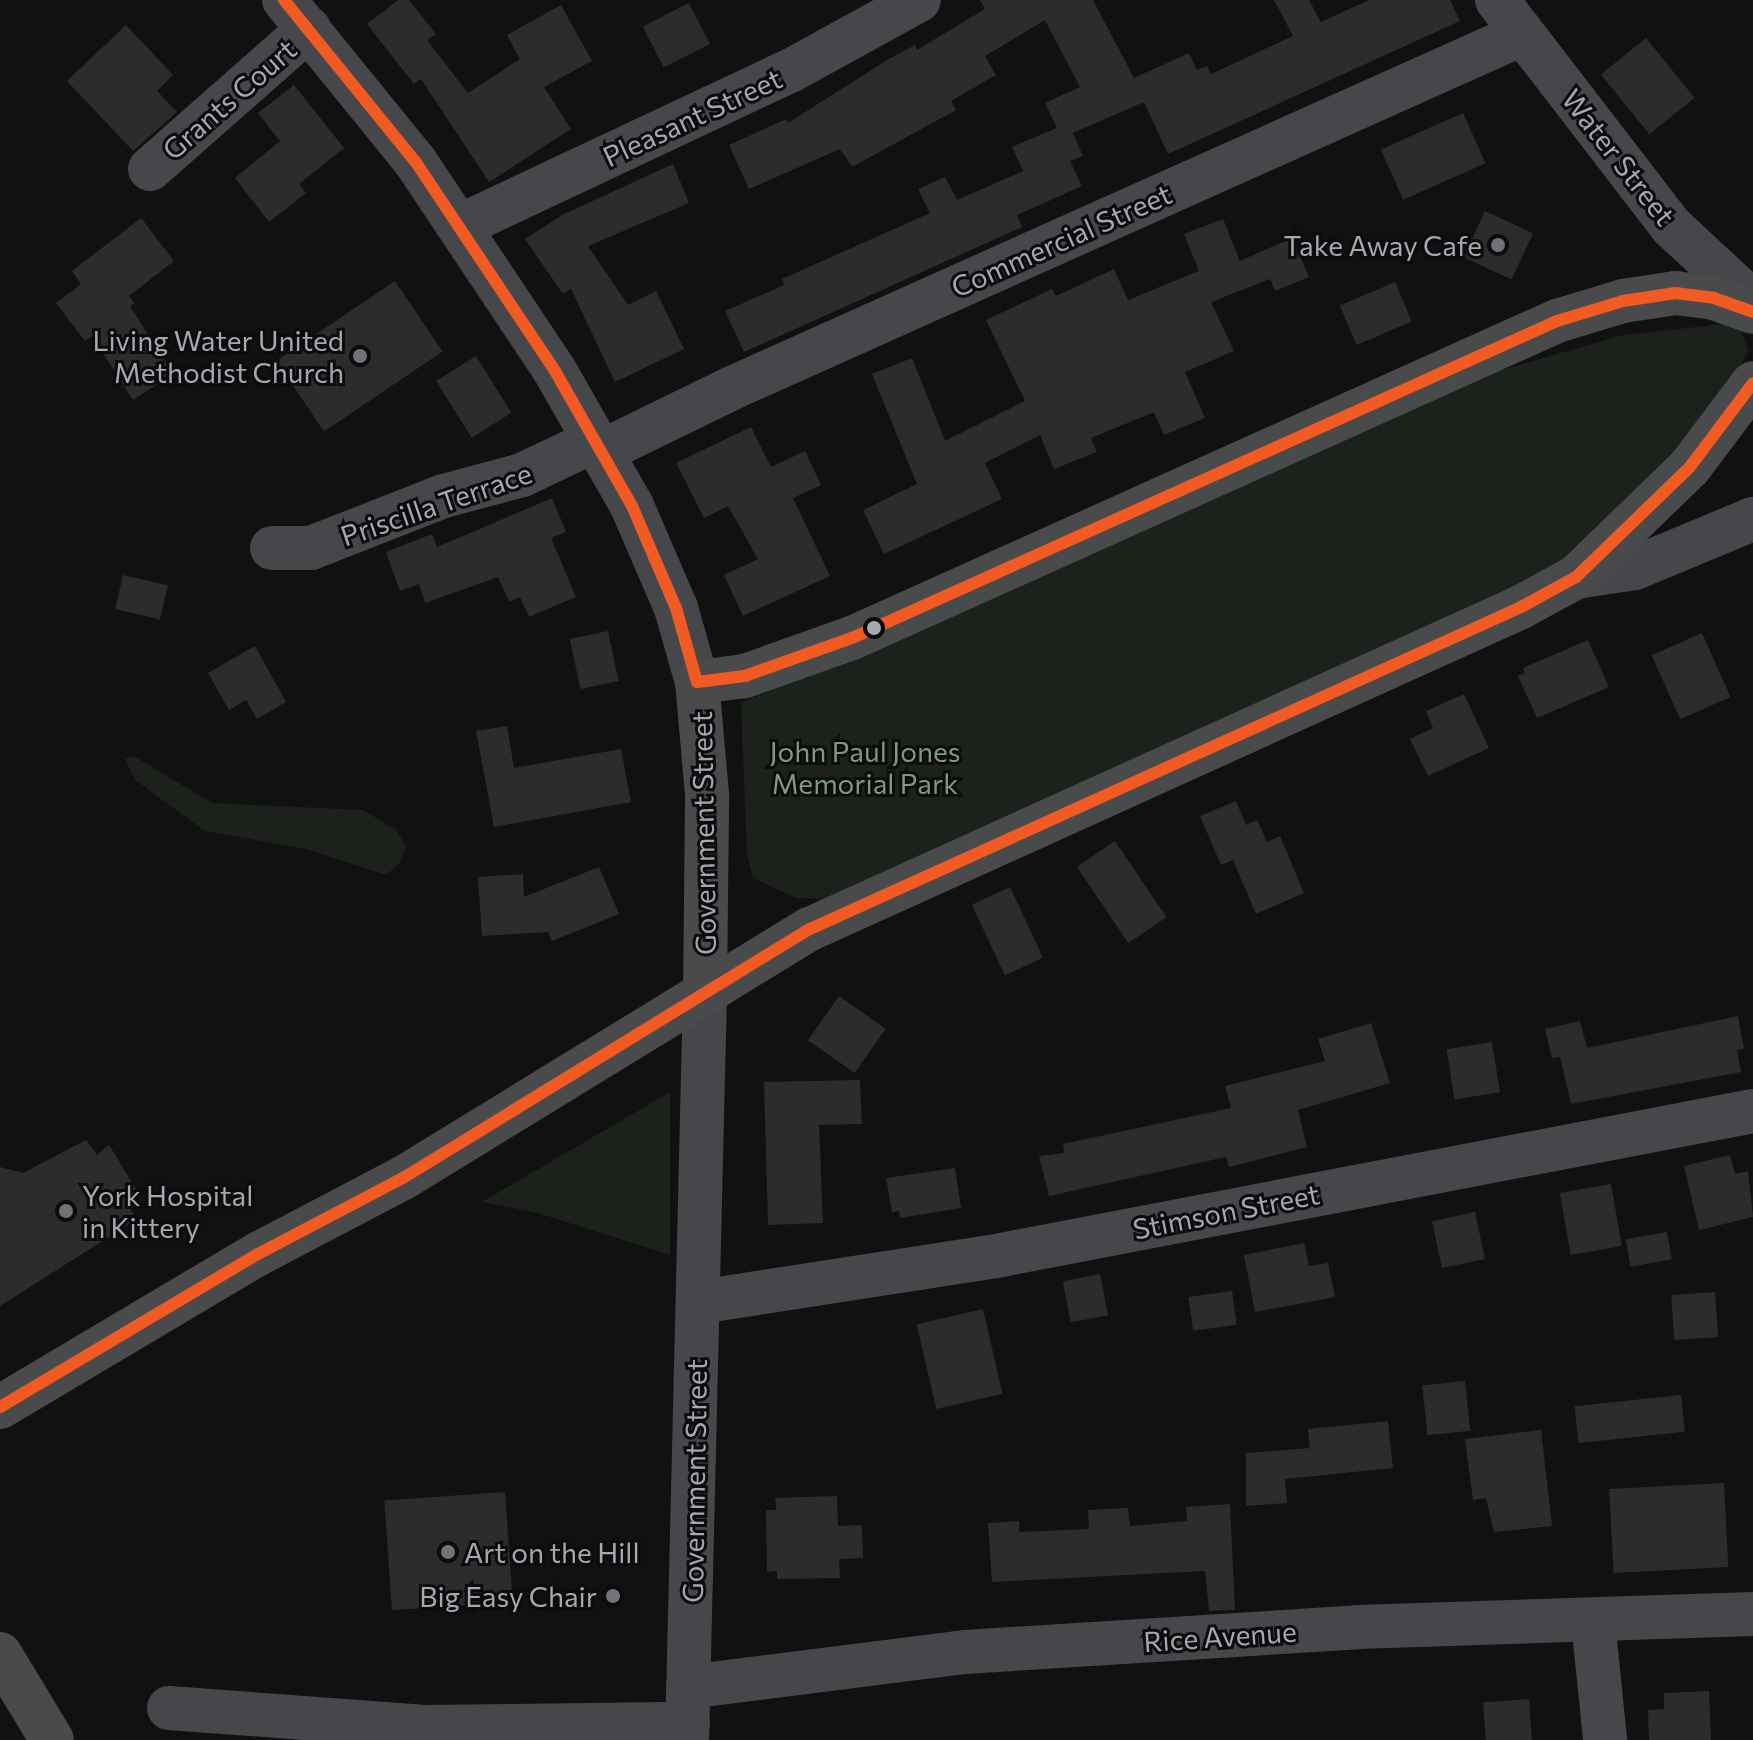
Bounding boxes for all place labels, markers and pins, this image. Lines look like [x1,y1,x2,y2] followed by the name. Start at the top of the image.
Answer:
[1284,228,1482,262] place label: Take Away Cafe
[1489,236,1507,254] marker: Take Away Cafe
[92,323,344,389] place label: Living Water United Methodist Church
[351,347,369,365] marker: Living Water United Methodist Church
[866,620,882,636] unlabelled marker
[82,1178,253,1244] place label: York Hospital in Kittery
[57,1202,75,1220] marker: York Hospital in Kittery
[464,1535,640,1569] place label: Art on the Hill
[439,1543,457,1561] marker: Art on the Hill
[419,1579,597,1613] place label: Big Easy Chair
[604,1587,622,1605] marker: Big Easy Chair

